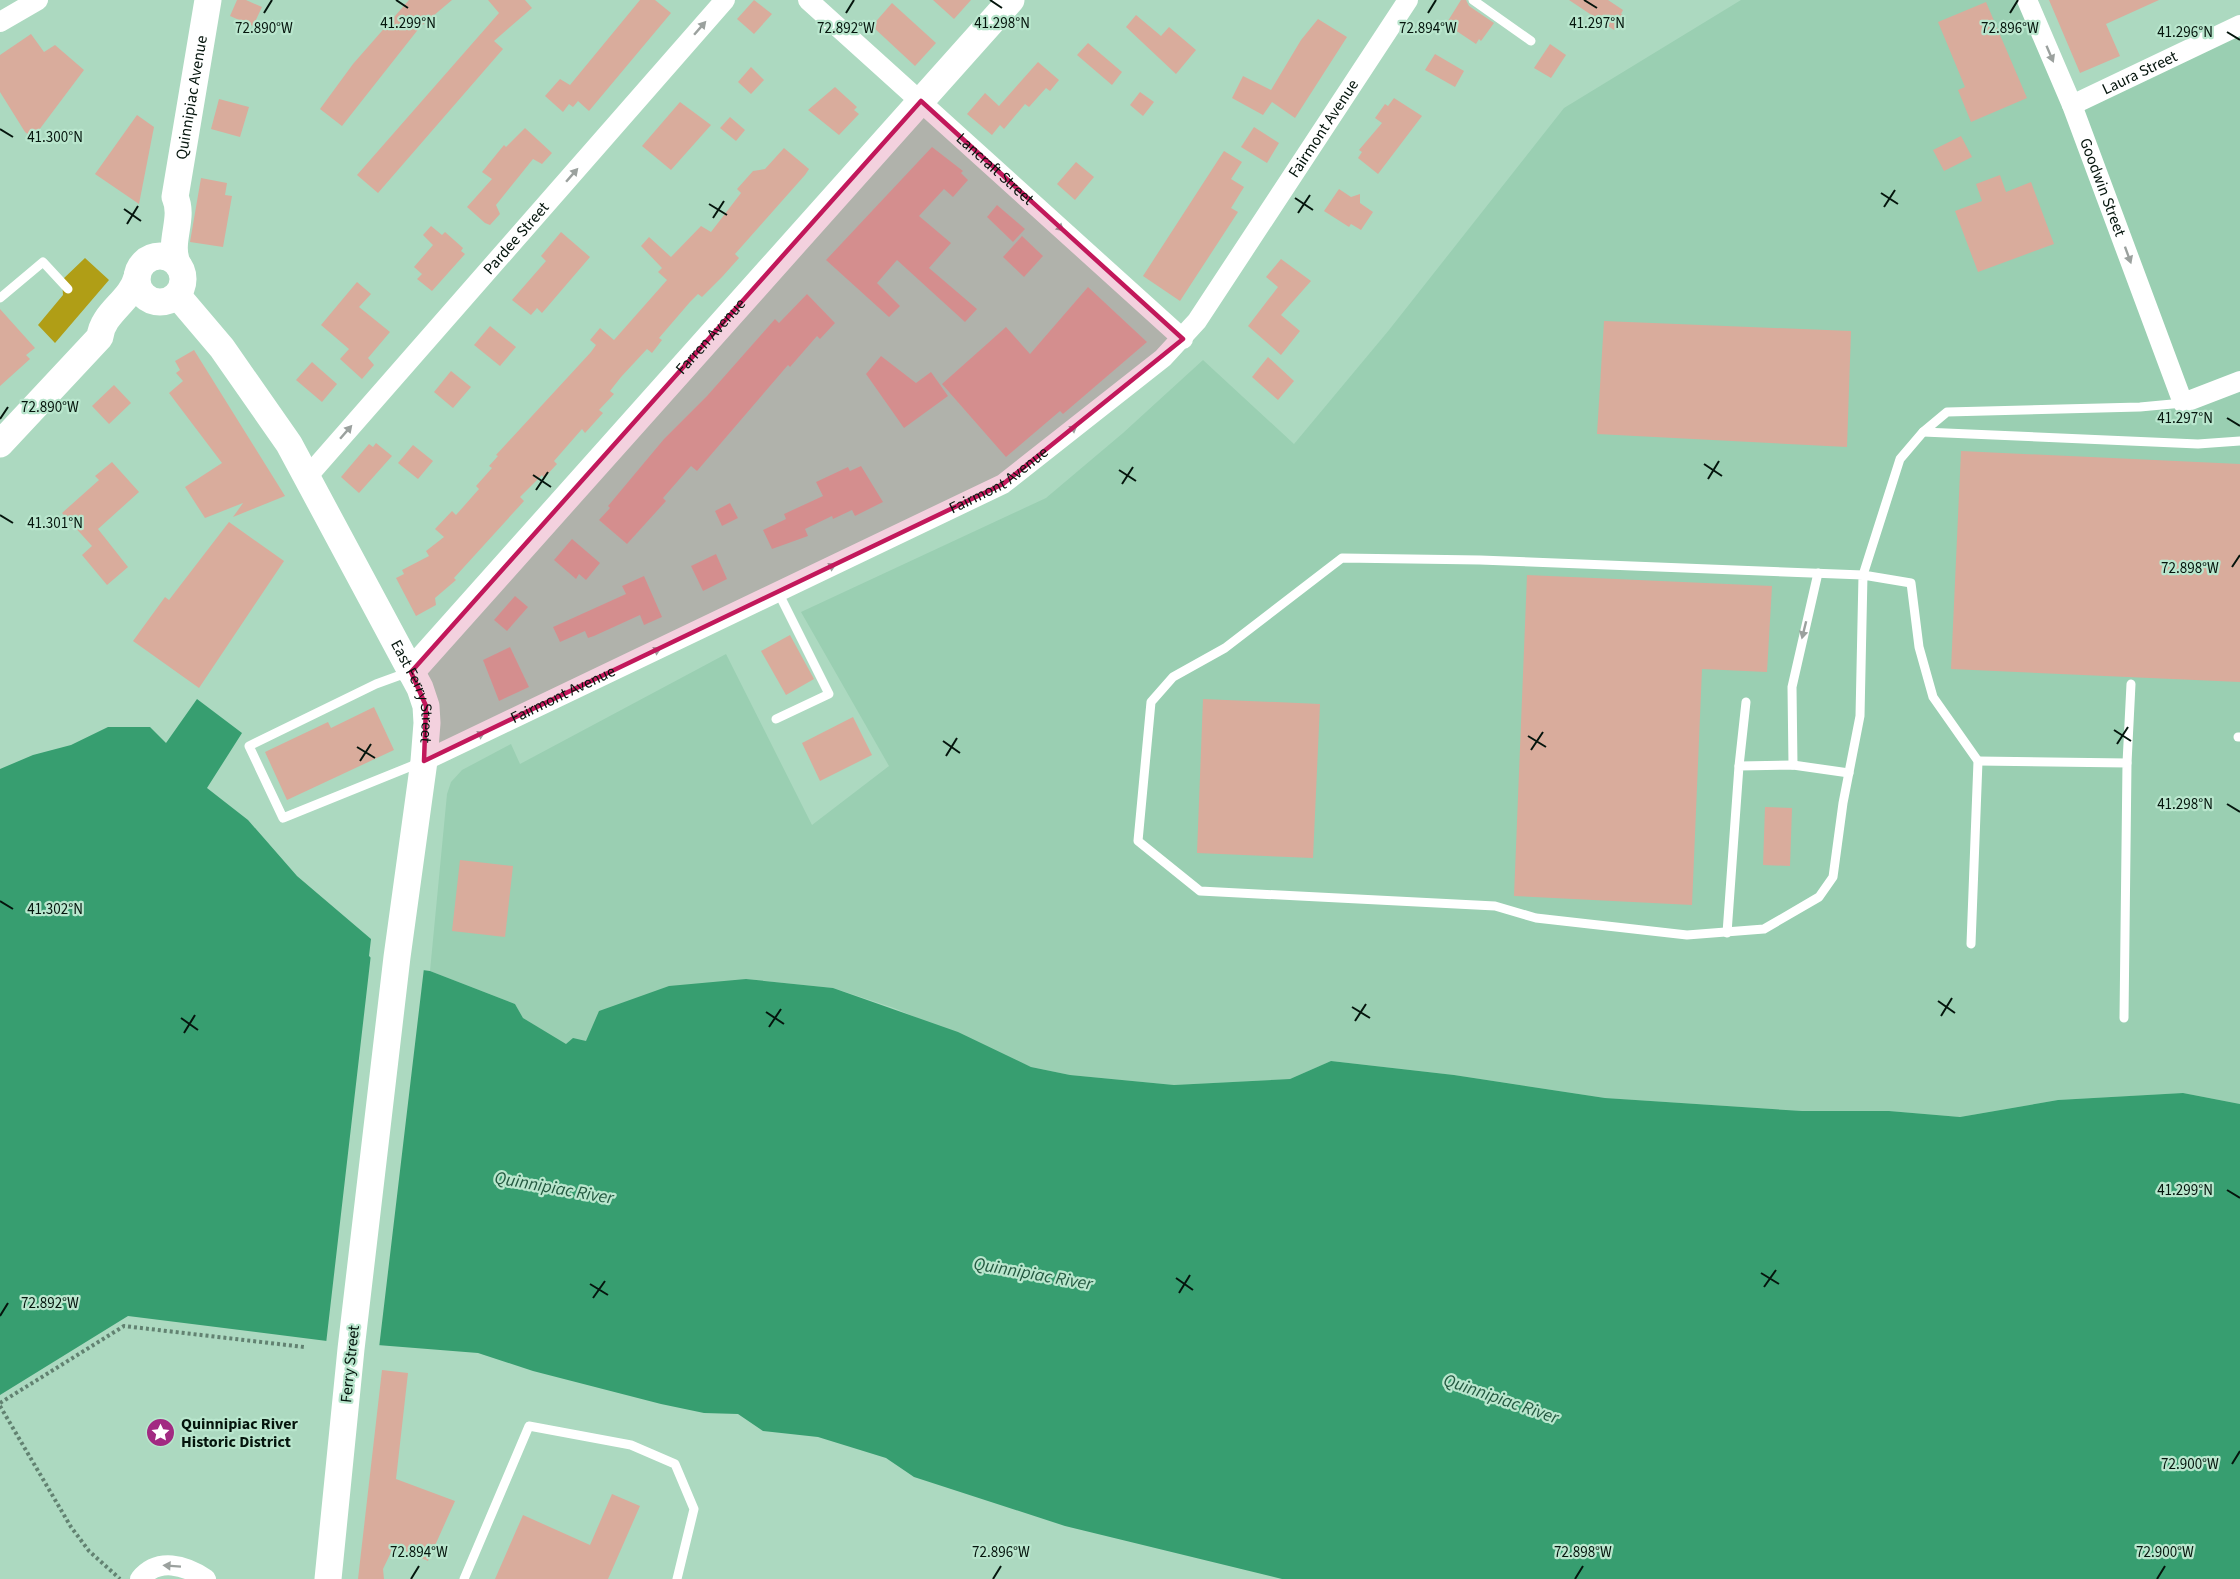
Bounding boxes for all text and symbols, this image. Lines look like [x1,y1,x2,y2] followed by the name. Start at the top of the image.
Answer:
[380,13,436,34] text: 41.299°N
[974,13,1030,34] text: 41.298°N
[1569,13,1625,34] text: 41.297°N
[235,18,293,39] text: 72.890°W
[817,18,875,39] text: 72.892°W
[1399,18,1457,39] text: 72.894°W
[1981,18,2039,39] text: 72.896°W
[693,21,707,36] one-way arrow
[2157,22,2213,43] text: 41.296°N
[170,34,213,161] street label: Quinnipiac Avenue
[2045,45,2055,63] one-way arrow
[2098,45,2182,100] street label: Laura Street
[1283,75,1364,182] street label: Fairmont Avenue
[27,127,83,148] text: 41.300°N
[951,128,1039,210] street label: Lancraft Street
[2074,135,2131,240] street label: Goodwin Street
[565,168,578,183] one-way arrow
[478,197,555,279] street label: Pardee Street
[1049,218,1064,231] one-way arrow
[2124,246,2133,264] one-way arrow
[671,293,751,379] street label: Farren Avenue
[21,397,79,418] text: 72.890°W
[2157,408,2213,429] text: 41.297°N
[339,425,352,440] one-way arrow
[1062,425,1078,438] one-way arrow
[945,441,1053,519] street label: Fairmont Avenue
[27,513,83,534] text: 41.301°N
[2161,558,2219,579] text: 72.898°W
[820,563,837,572] one-way arrow
[1798,620,1808,639] one-way arrow
[385,636,438,745] street label: East Ferry Street
[644,647,661,656] one-way arrow
[507,660,619,729] street label: Fairmont Avenue
[468,731,485,740] one-way arrow
[2157,794,2213,815] text: 41.298°N
[27,899,83,920] text: 41.302°N
[493,1165,616,1211] water label: Quinnipiac River
[2157,1180,2213,1201] text: 41.299°N
[972,1251,1095,1297] water label: Quinnipiac River
[21,1293,79,1314] text: 72.892°W
[335,1324,365,1404] street label: Ferry Street
[1440,1368,1563,1431] water label: Quinnipiac River
[181,1413,299,1453] place label: Quinnipiac River Historic District
[144,1417,176,1449] place icon: Quinnipiac River Historic District
[2161,1454,2219,1475] text: 72.900°W
[390,1542,448,1563] text: 72.894°W
[972,1542,1030,1563] text: 72.896°W
[1554,1542,1612,1563] text: 72.898°W
[2136,1542,2194,1563] text: 72.900°W
[162,1562,181,1571] one-way arrow

